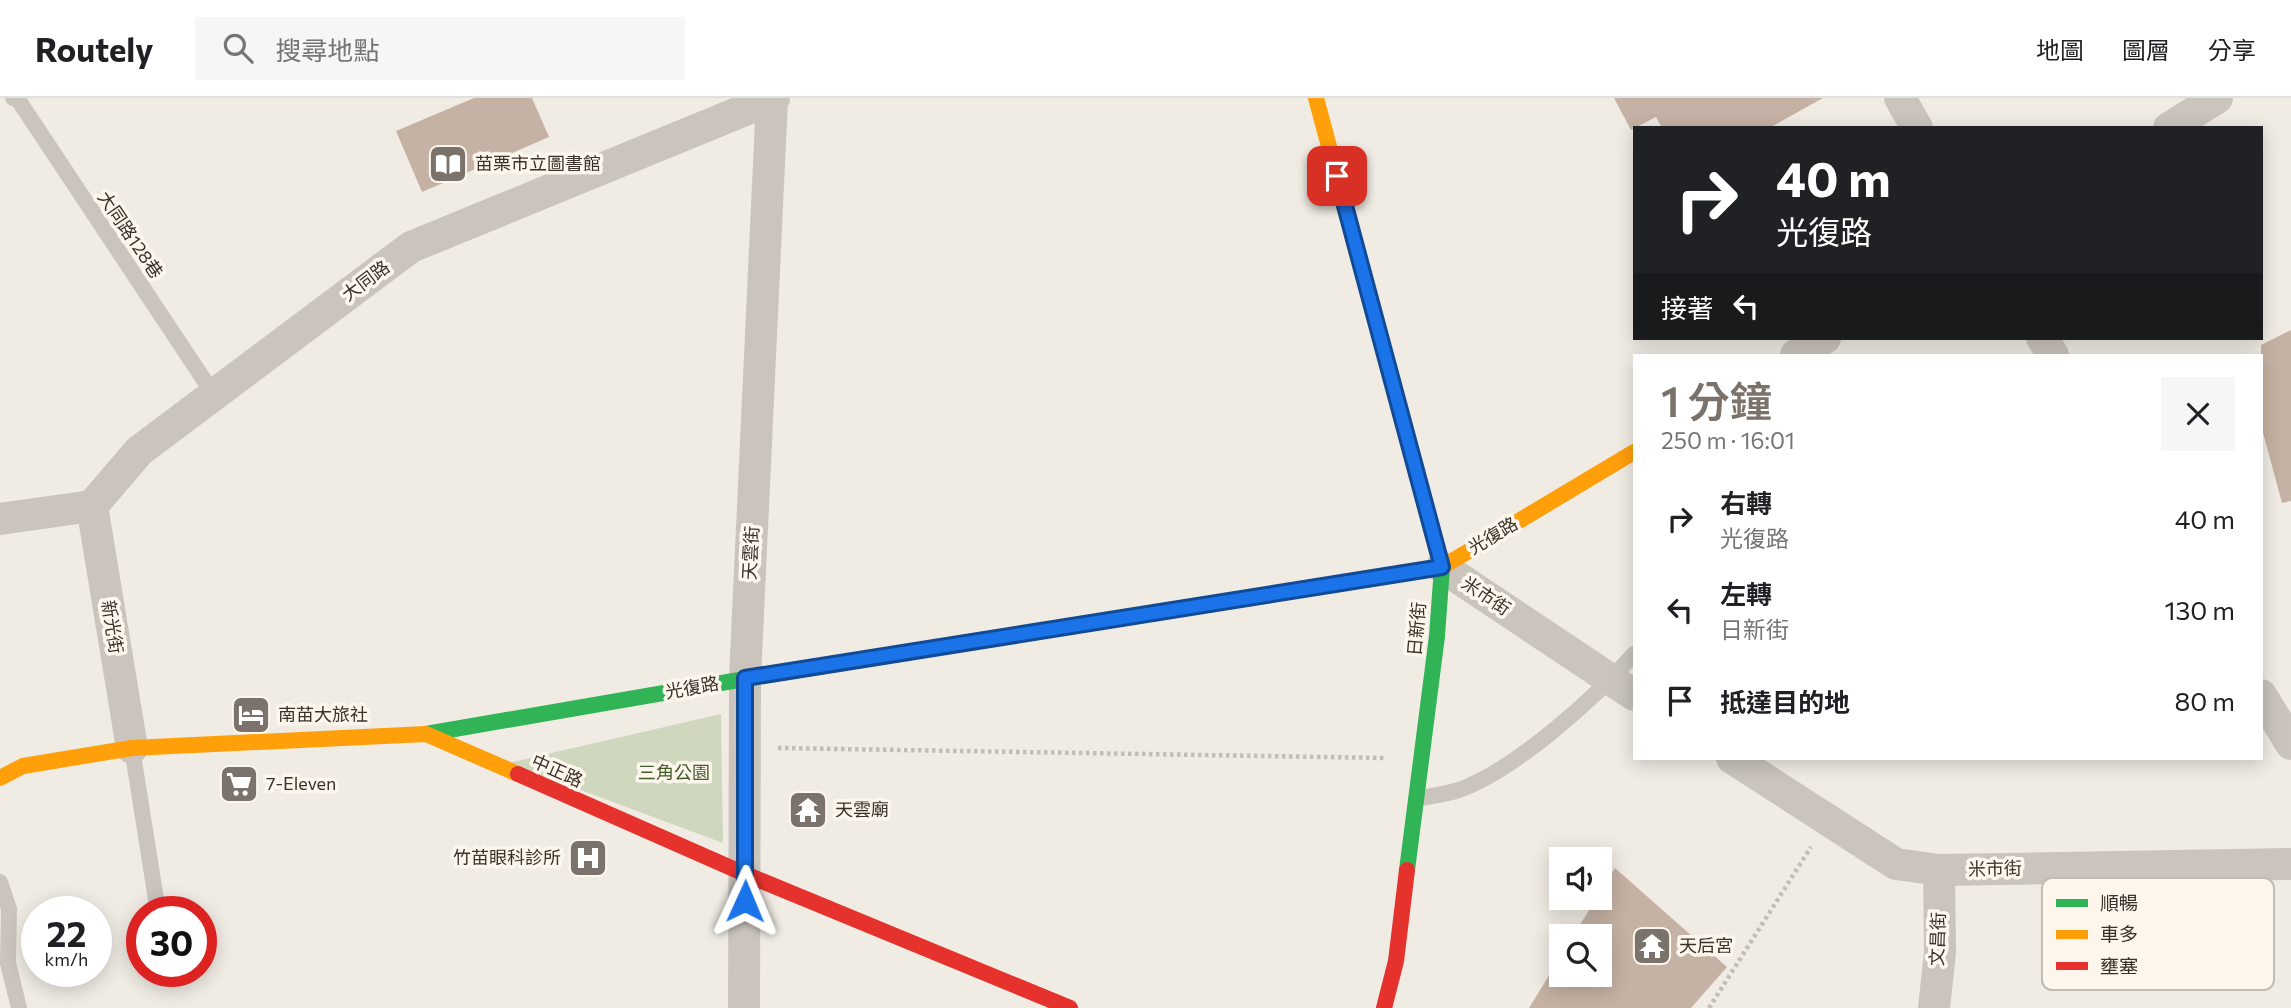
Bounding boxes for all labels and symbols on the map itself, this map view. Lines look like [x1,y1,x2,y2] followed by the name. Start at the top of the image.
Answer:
[427,143,469,185] library icon: 苗栗市立圖書館
[1307,146,1367,206] pin
[475,152,601,174] place label: 苗栗市立圖書館
[94,187,168,282] street label: 大同路128巷
[337,255,394,305] street label: 大同路
[1464,512,1521,558] street label: 光復路
[738,525,762,580] street label: 天雲街
[1458,571,1515,619] street label: 米市街
[98,598,128,655] street label: 新光街
[1403,601,1429,657] street label: 日新街
[663,671,720,703] street label: 光復路
[230,694,272,736] hotel icon: 南苗大旅社
[278,703,368,725] place label: 南苗大旅社
[528,749,587,791] street label: 中正路
[638,761,710,783] park label: 三角公園
[218,763,260,805] supermarket icon: 7-Eleven
[266,772,336,794] place label: 7-Eleven
[787,789,829,831] temple icon: 天雲廟
[835,798,889,820] place label: 天雲廟
[567,837,609,879] hospital icon: 竹苗眼科診所
[453,846,561,868] place label: 竹苗眼科診所
[1968,857,2022,879] street label: 米市街
[708,864,782,938] position arrow
[2042,878,2274,990] legend
[2100,891,2138,914] text: 順暢
[126,896,217,987] speed limit sign: 30
[1925,912,1949,966] street label: 文昌街
[2100,922,2138,945] text: 車多
[1631,925,1673,967] temple icon: 天后宮
[1679,934,1733,956] place label: 天后宮
[2100,954,2138,977] text: 壅塞

